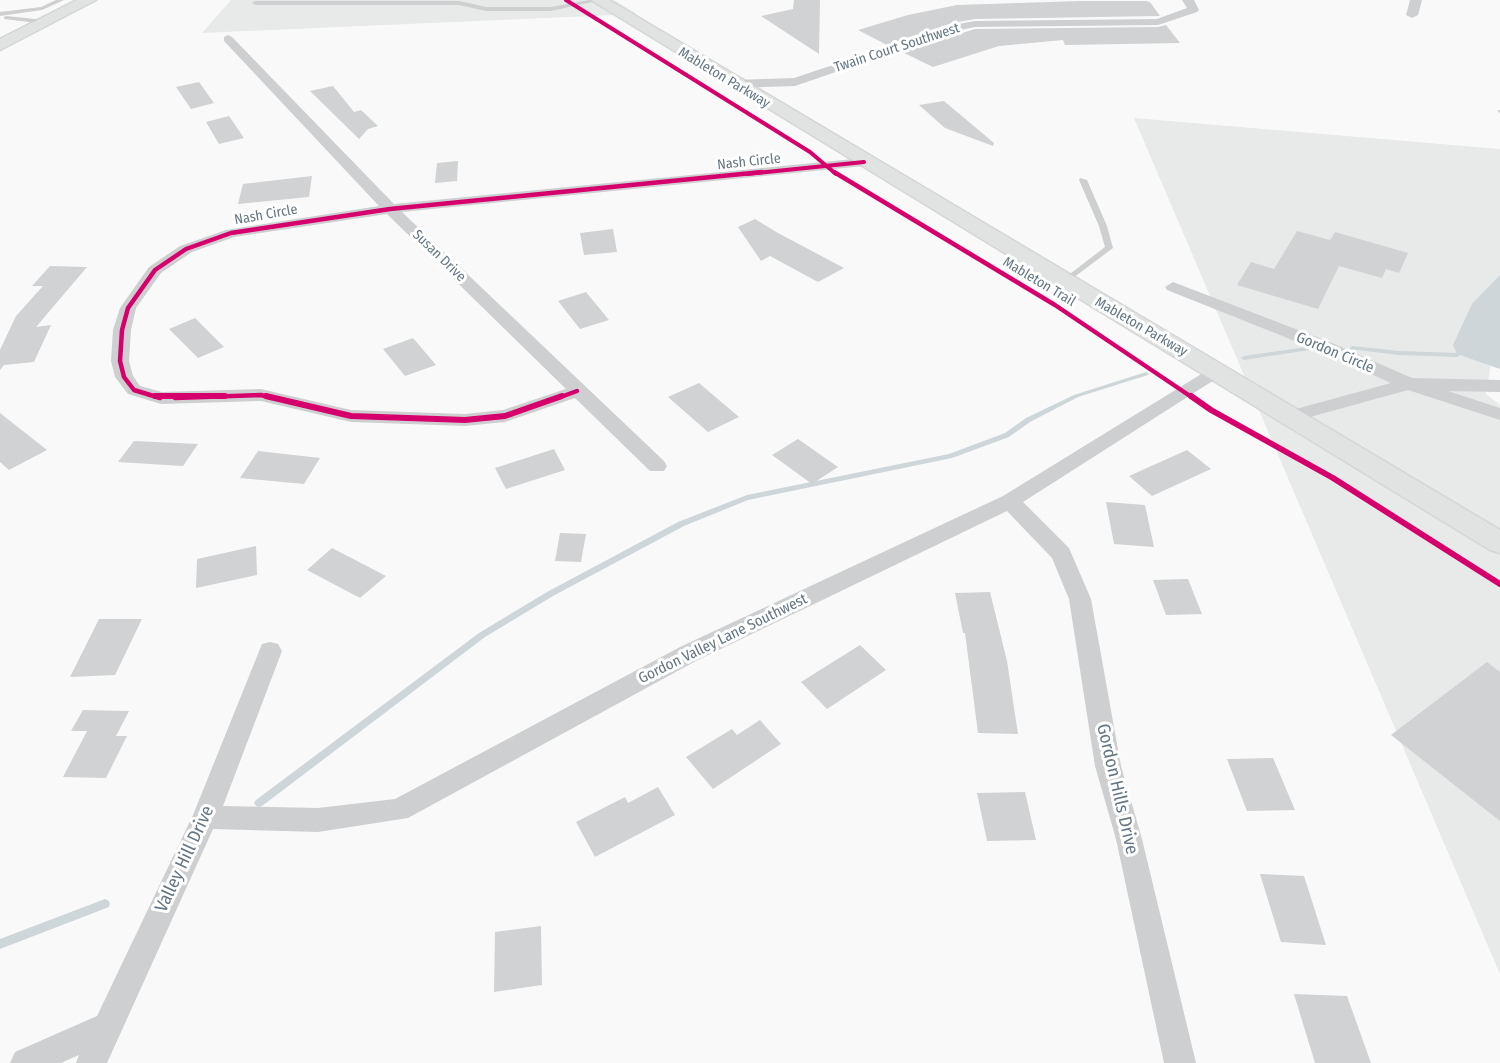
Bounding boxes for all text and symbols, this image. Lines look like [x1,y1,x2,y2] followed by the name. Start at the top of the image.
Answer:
[832,20,962,76] street label: Twain Court Southwest
[675,44,773,112] street label: Mableton Parkway
[717,150,781,174] street label: Nash Circle
[233,201,299,229] street label: Nash Circle
[409,227,469,285] street label: Susan Drive
[1000,254,1078,310] street label: Mableton Trail
[1092,294,1190,360] street label: Mableton Parkway
[1293,329,1377,377] street label: Gordon Circle
[636,590,810,688] street label: Gordon Valley Lane Southwest
[1091,722,1143,856] street label: Gordon Hills Drive
[151,802,219,916] street label: Valley Hill Drive

